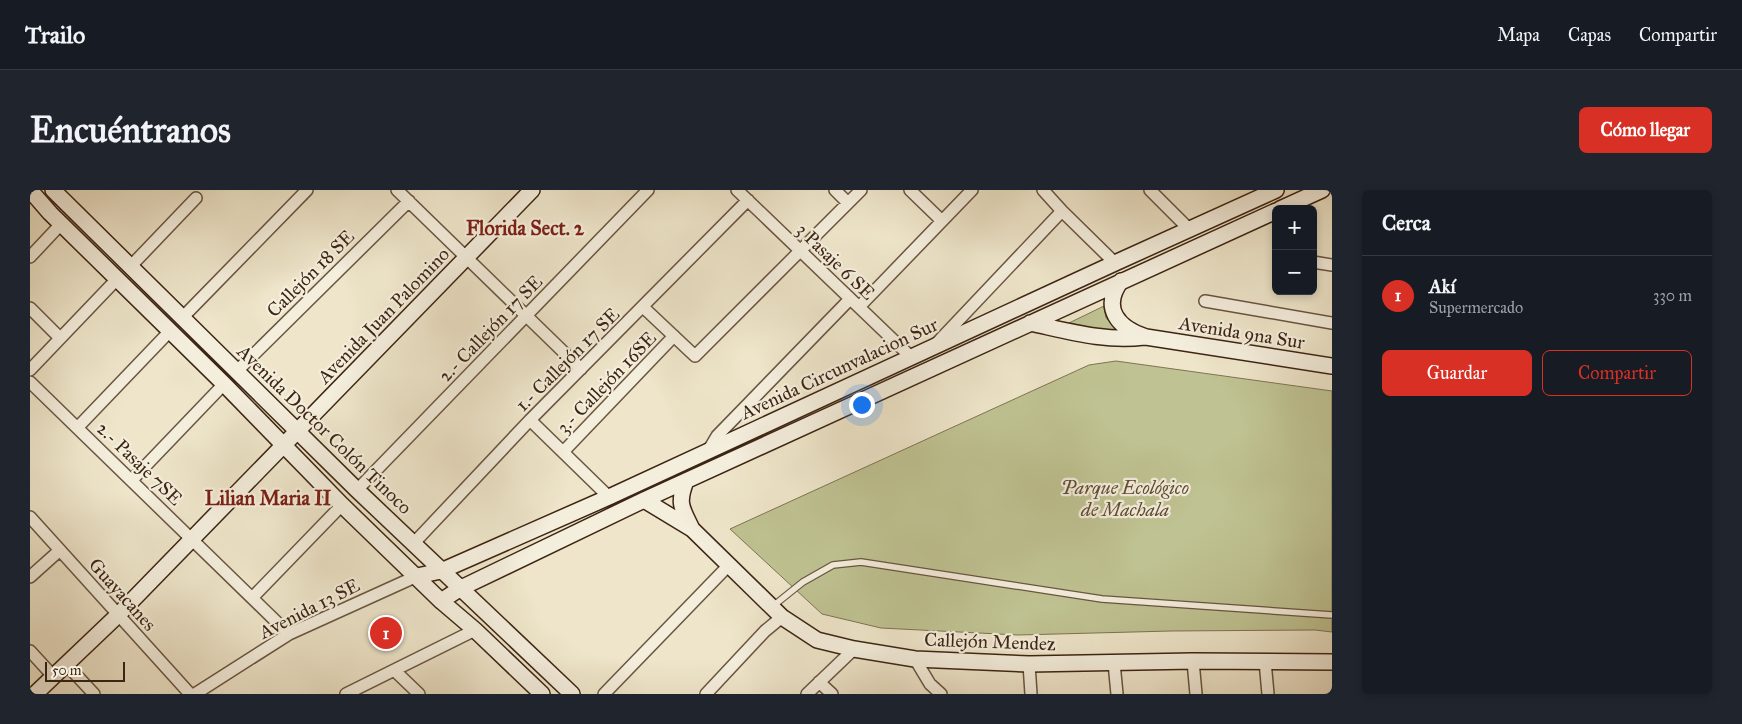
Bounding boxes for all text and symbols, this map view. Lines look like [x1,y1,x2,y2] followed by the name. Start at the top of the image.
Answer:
[25,20,85,50] text: Trailo
[1497,24,1540,46] text: Mapa
[1568,24,1611,46] text: Capas
[1639,24,1717,46] text: Compartir
[1579,107,1712,153] button: Cómo llegar
[30,109,231,152] text: Encuéntranos
[1272,205,1317,295] map controls
[1272,205,1317,250] button: +
[1382,210,1431,236] text: Cerca
[466,216,585,240] district label: Florida Sect. 2
[792,218,880,305] street label: 3 Pasaje 6 SE
[262,225,359,322] street label: Callejón 18 SE
[312,242,455,390] street label: Avenida Juan Palomino
[1272,250,1317,295] button: −
[434,270,547,387] street label: 2.- Callejón 17 SE
[1429,275,1456,298] text: Akí
[1395,286,1401,305] text: 1
[1653,286,1692,305] text: 330 m
[1429,298,1523,317] text: Supermercado
[511,302,624,416] street label: 1.- Callejón 17 SE
[1177,311,1307,354] street label: Avenida 9na Sur
[736,312,942,425] street label: Avenida Circunvalacion Sur
[552,326,661,438] street label: 3.- Callejón 16SE
[232,339,417,519] street label: Avenida Doctor Colón Tinoco
[1382,350,1532,396] button: Guardar
[1542,350,1692,396] button: Compartir
[849,392,875,418] your location
[92,417,188,510] street label: 2.- Pasaje 7SE
[1061,476,1189,521] park label: Parque Ecológico de Machala
[205,486,332,510] district label: Lilian Maria II
[84,553,161,635] street label: Guayacanes
[254,573,364,644] street label: Avenida 13 SE
[370,614,402,652] pin: 1
[924,628,1056,655] street label: Callejón Mendez
[45,659,125,682] scale bar
[52,662,81,679] text: 50 m

